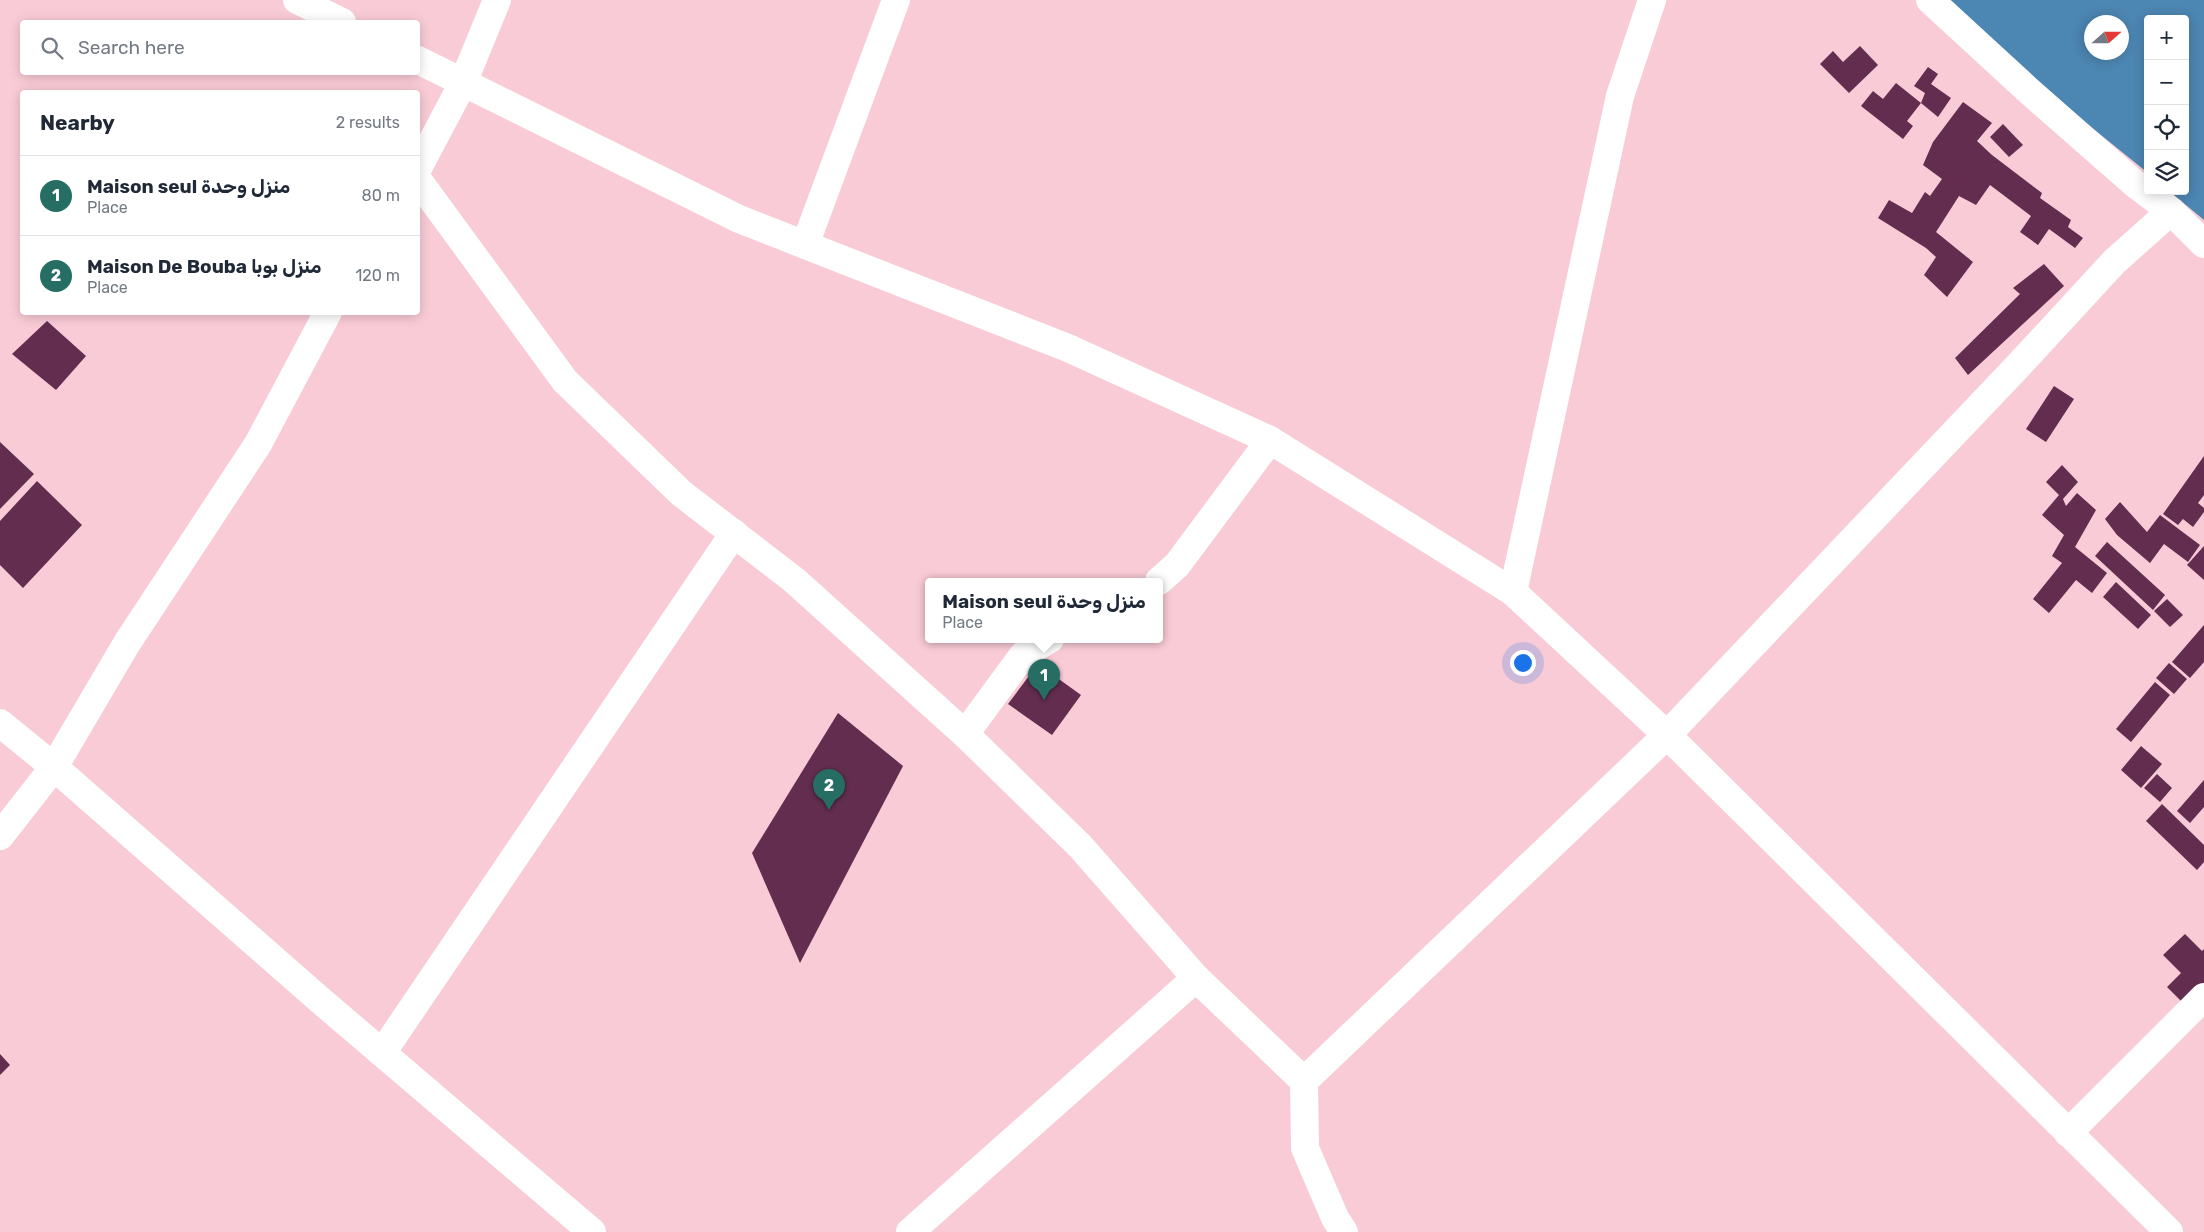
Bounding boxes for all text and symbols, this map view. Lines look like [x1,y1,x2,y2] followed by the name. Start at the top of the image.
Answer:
[2084,15,2129,60] north arrow
[2144,15,2189,195] map controls
[2144,15,2189,60] button: +
[20,20,420,75] search box
[38,34,66,62] icon: search
[78,36,185,59] text: Search here
[2144,60,2189,105] button: −
[2144,105,2189,150] button: locate
[40,110,115,135] text: Nearby
[336,113,400,132] text: 2 results
[2144,150,2189,195] button: layers
[87,175,290,198] text: Maison seul منزل وحدة
[52,186,60,205] text: 1
[362,186,400,205] text: 80 m
[87,198,128,217] text: Place
[87,255,322,278] text: Maison De Bouba منزل بوبا
[51,266,61,285] text: 2
[355,266,400,285] text: 120 m
[87,278,128,297] text: Place
[925,578,1163,643] popup
[942,590,1146,613] text: Maison seul منزل وحدة
[942,613,983,632] text: Place
[1510,650,1536,676] your location
[1028,659,1060,700] pin: 1
[813,769,845,810] pin: 2

